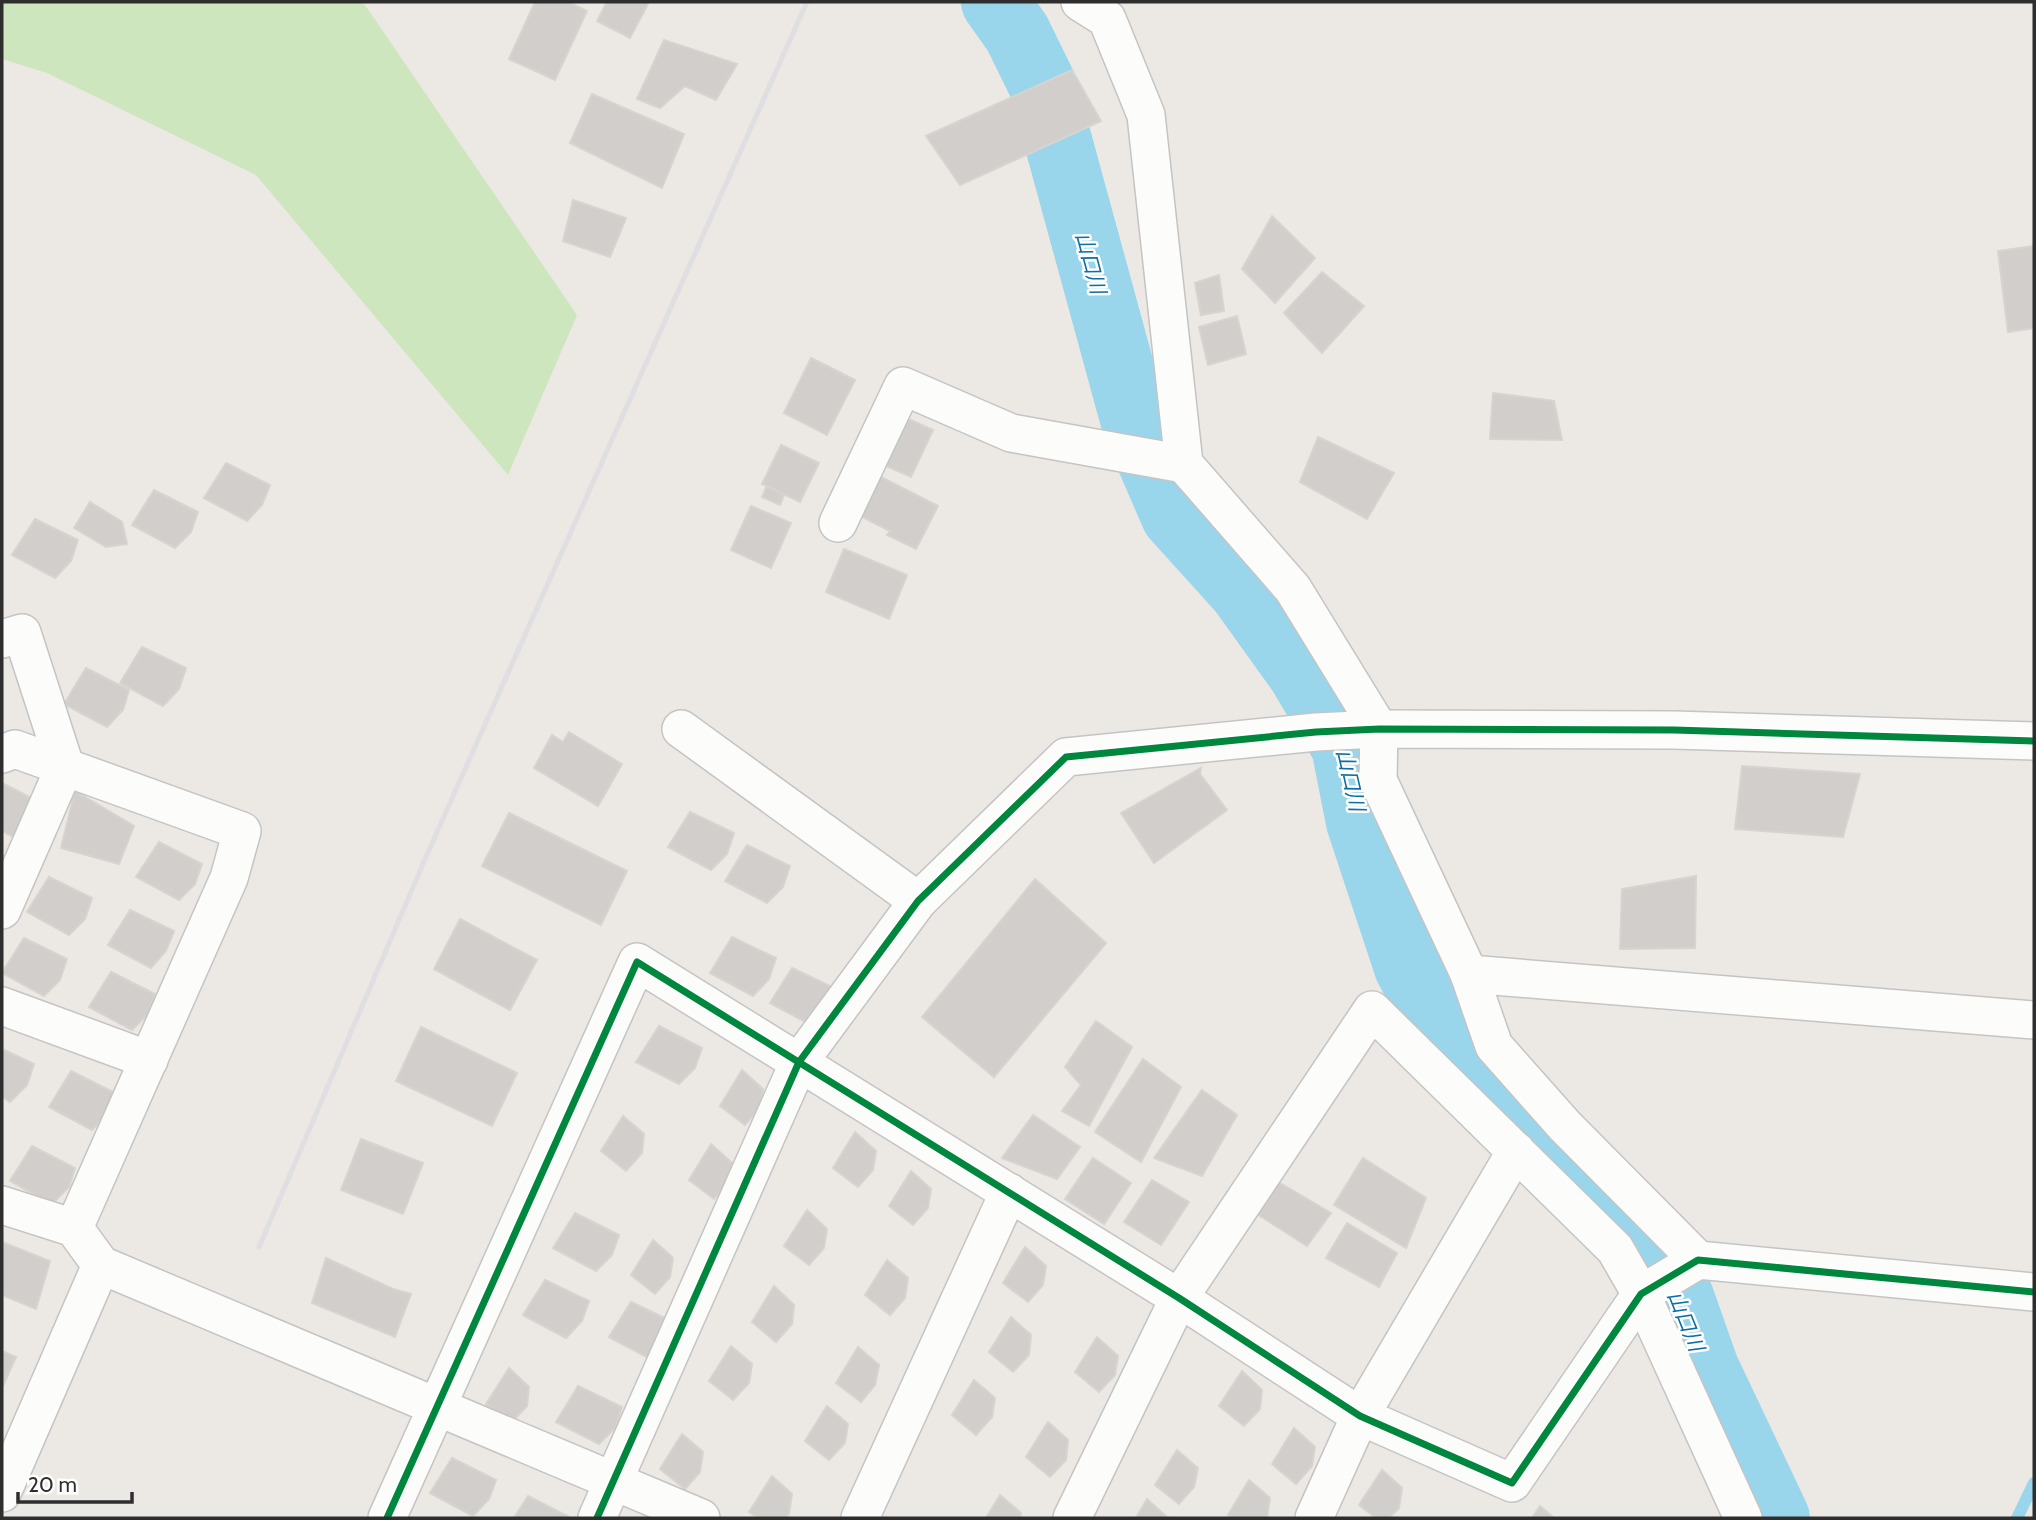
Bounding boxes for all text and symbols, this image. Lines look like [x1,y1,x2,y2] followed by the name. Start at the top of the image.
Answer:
[1071,229,1112,299] water label: 山口川
[1332,746,1371,815] water label: 山口川
[1663,1287,1710,1357] water label: 山口川
[18,1460,131,1504] scale bar
[28,1472,77,1497] text: 20 m

